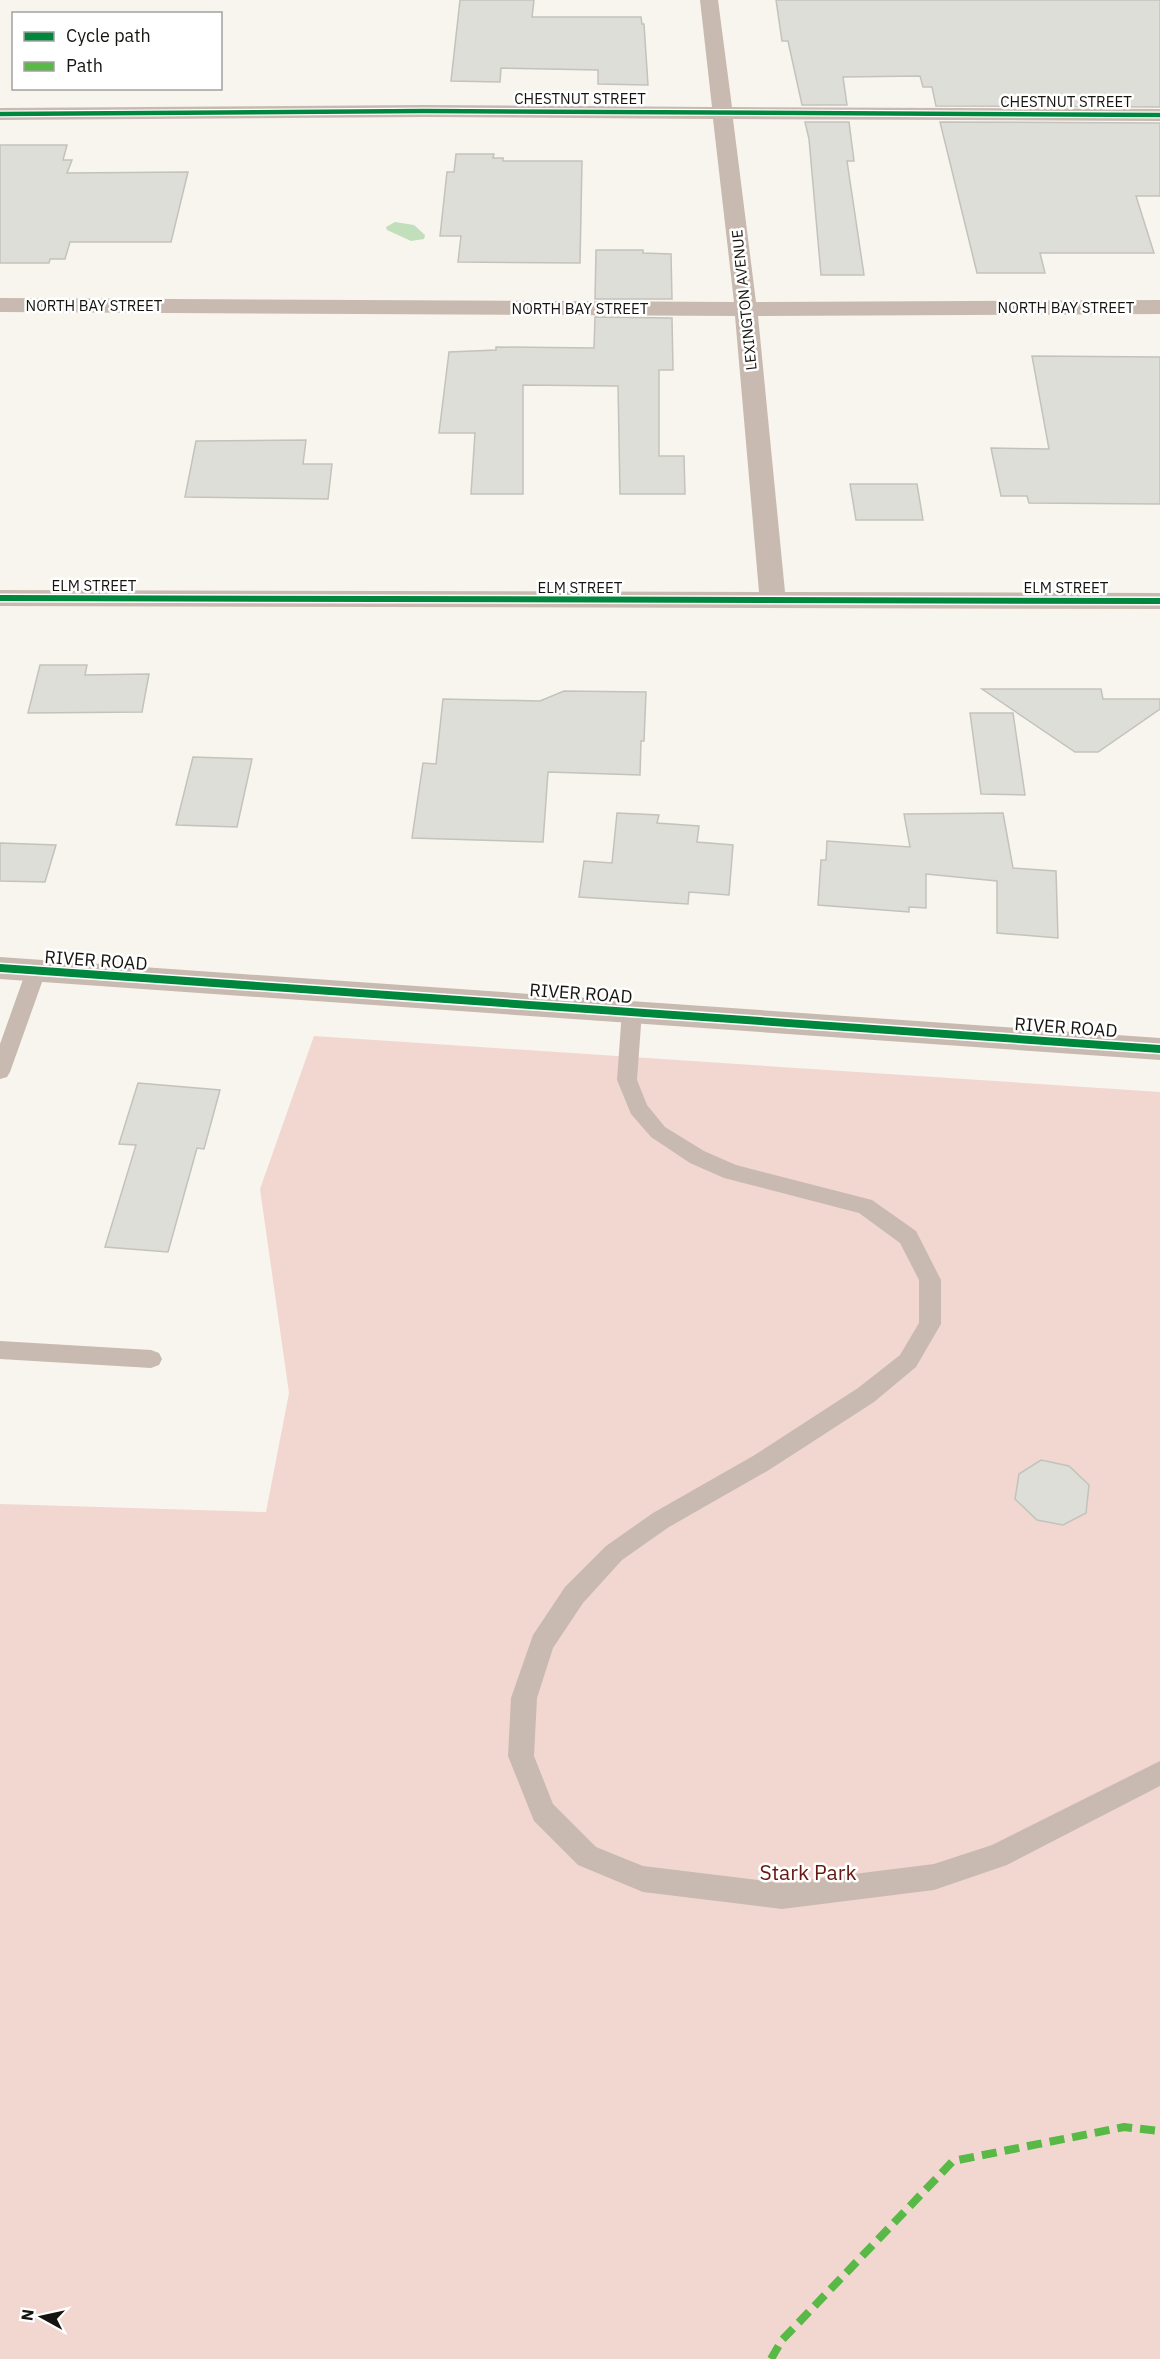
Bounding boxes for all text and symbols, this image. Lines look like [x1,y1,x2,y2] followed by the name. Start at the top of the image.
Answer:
[12,12,222,90] legend
[66,24,151,47] text: Cycle path
[66,54,103,77] text: Path
[514,89,646,108] street label: CHESTNUT STREET
[1000,92,1132,111] street label: CHESTNUT STREET
[727,229,761,371] street label: LEXINGTON AVENUE
[26,296,163,315] street label: NORTH BAY STREET
[998,298,1135,317] street label: NORTH BAY STREET
[512,299,649,318] street label: NORTH BAY STREET
[52,576,137,595] street label: ELM STREET
[538,578,623,597] street label: ELM STREET
[1024,578,1109,597] street label: ELM STREET
[44,945,148,975] street label: RIVER ROAD
[529,978,633,1008] street label: RIVER ROAD
[1014,1012,1118,1042] street label: RIVER ROAD
[759,1858,857,1886] park label: Stark Park
[12,2287,72,2347] north arrow
[16,2308,38,2322] text: N

